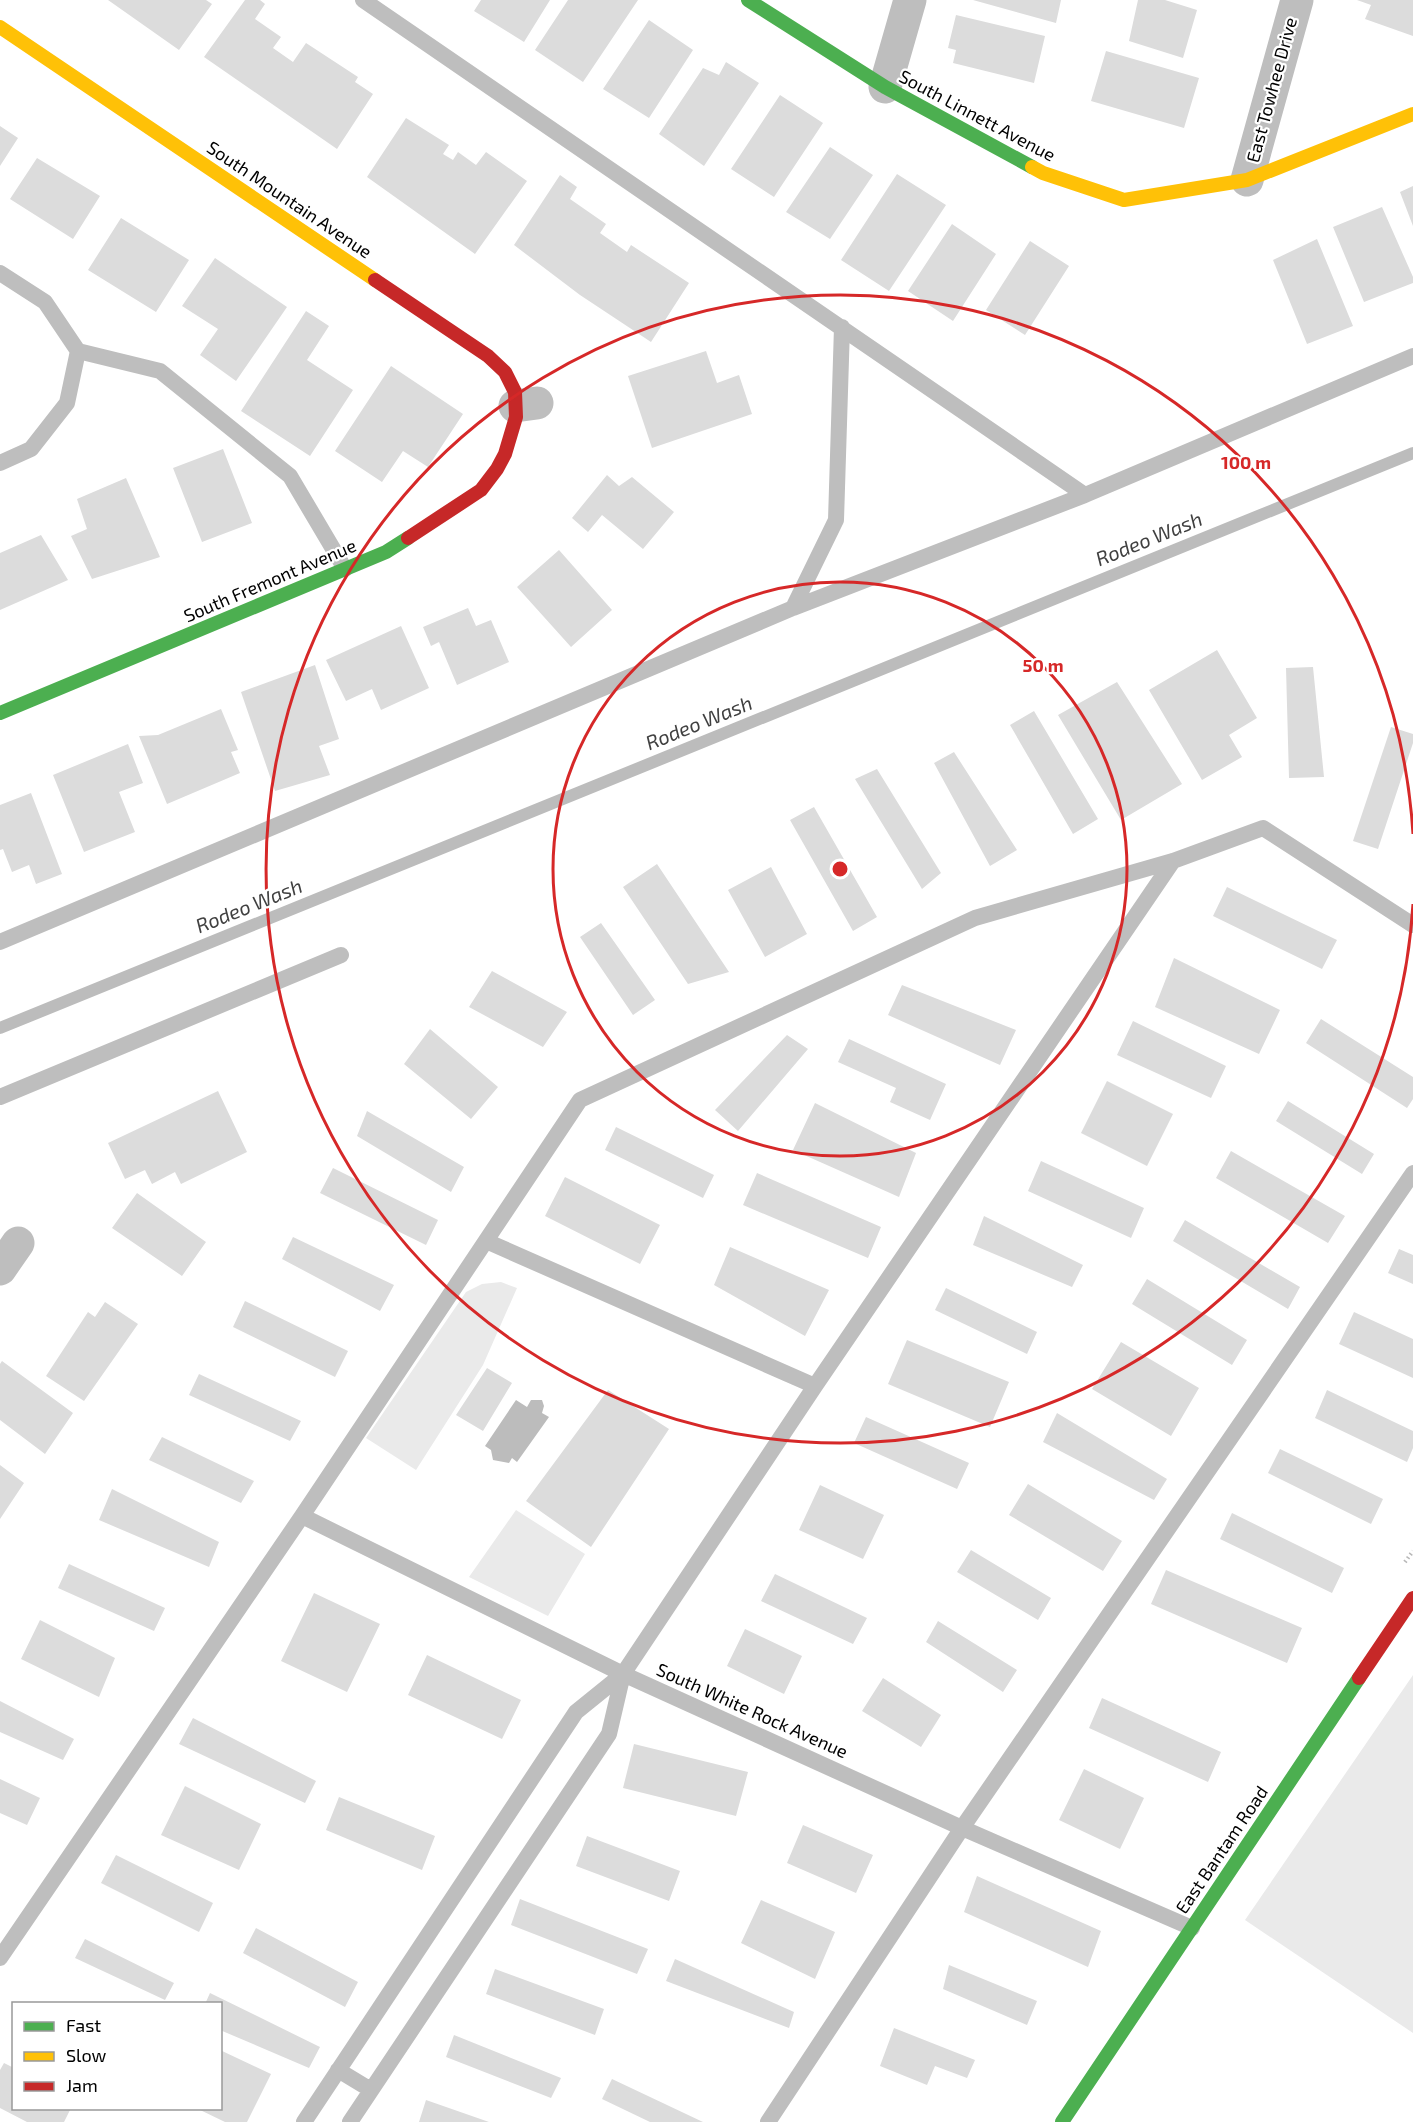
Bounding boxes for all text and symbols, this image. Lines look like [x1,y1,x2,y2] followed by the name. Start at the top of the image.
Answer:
[1241,15,1301,165] street label: East Towhee Drive
[896,65,1059,166] street label: South Linnett Avenue
[203,136,376,263] street label: South Mountain Avenue
[1221,451,1271,473] text: 100 m
[1092,506,1205,570] water label: Rodeo Wash
[180,534,359,626] street label: South Fremont Avenue
[1022,654,1064,676] text: 50 m
[642,690,755,754] water label: Rodeo Wash
[830,859,850,879] centre of rings
[192,873,305,937] water label: Rodeo Wash
[653,1658,852,1762] street label: South White Rock Avenue
[1170,1781,1272,1918] street label: East Bantam Road
[12,2002,222,2110] legend
[66,2014,101,2036] text: Fast
[66,2044,107,2066] text: Slow
[66,2074,98,2096] text: Jam

